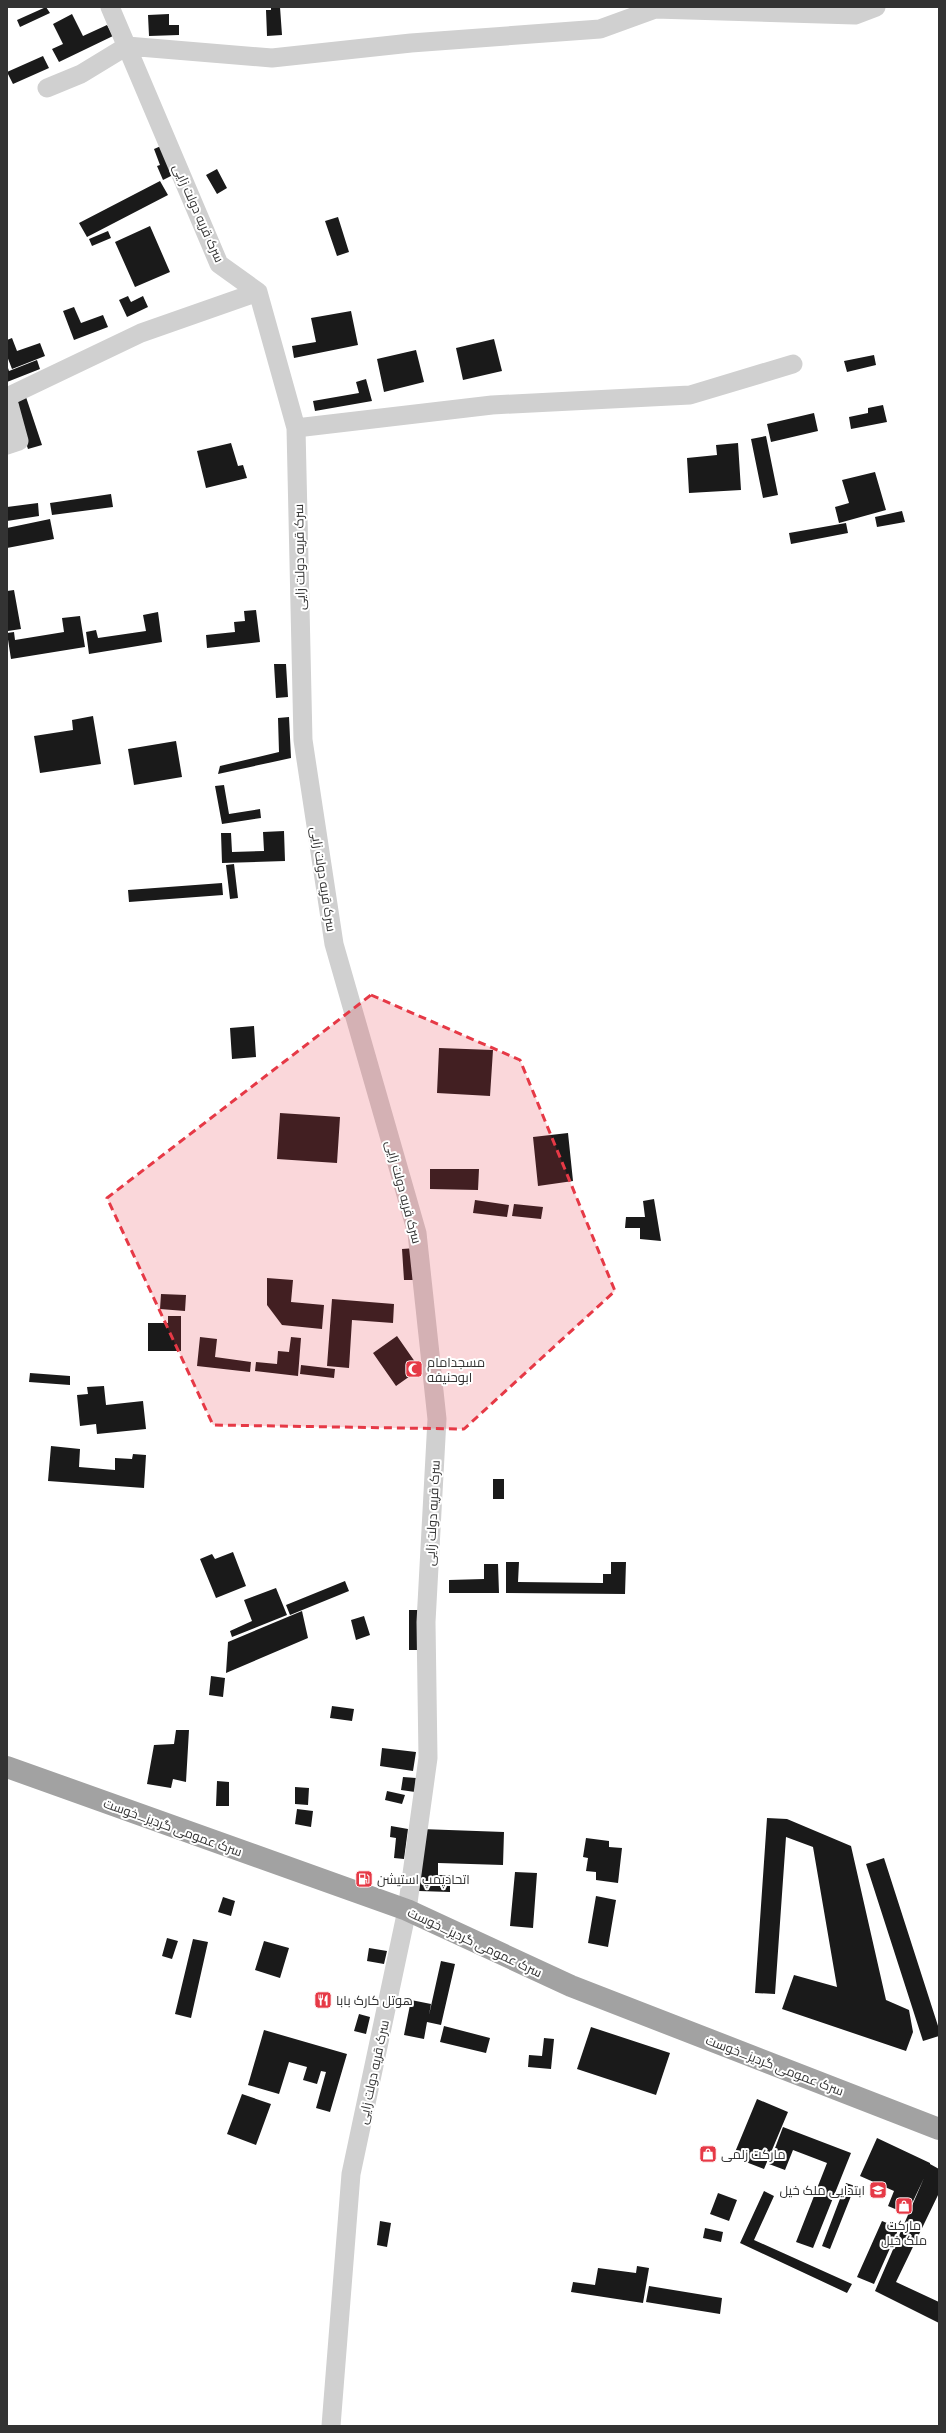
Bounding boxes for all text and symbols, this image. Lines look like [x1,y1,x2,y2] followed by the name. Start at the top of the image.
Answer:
[170,162,227,265] street label: سرک قریه دولت زایی
[291,504,308,610] street label: سرک قریه دولت زایی
[308,826,339,933] street label: سرک قریه دولت زایی
[383,1139,424,1245] street label: سرک قریه دولت زایی
[427,1355,485,1385] place label: مسجدامام ابوحنیفه
[404,1359,424,1379] mosque icon: مسجدامام ابوحنیفه
[422,1460,443,1566] street label: سرک قریه دولت زایی
[101,1795,244,1860] street label: سرک عمومی گردیز_خوست
[354,1869,374,1889] fuel station icon: اتحادپمپ استیشن
[377,1872,470,1889] place label: اتحادپمپ استیشن
[405,1905,544,1980] street label: سرک عمومی گردیز_خوست
[313,1990,333,2010] restaurant icon: هوتل کارک بابا
[336,1993,413,2008] place label: هوتل کارک بابا
[355,2019,392,2126] street label: سرک قریه دولت زایی
[704,2032,846,2099] street label: سرک عمومی گردیز_خوست
[698,2144,718,2164] shop icon: مارکت زلمی
[721,2147,786,2162] place label: مارکت زلمی
[868,2180,888,2200] school or university icon: ابتدایی ملک خیل
[780,2183,865,2198] place label: ابتدایی ملک خیل
[894,2196,914,2216] shop icon: مارکت ملک خیل
[881,2218,927,2248] place label: مارکت ملک خیل

